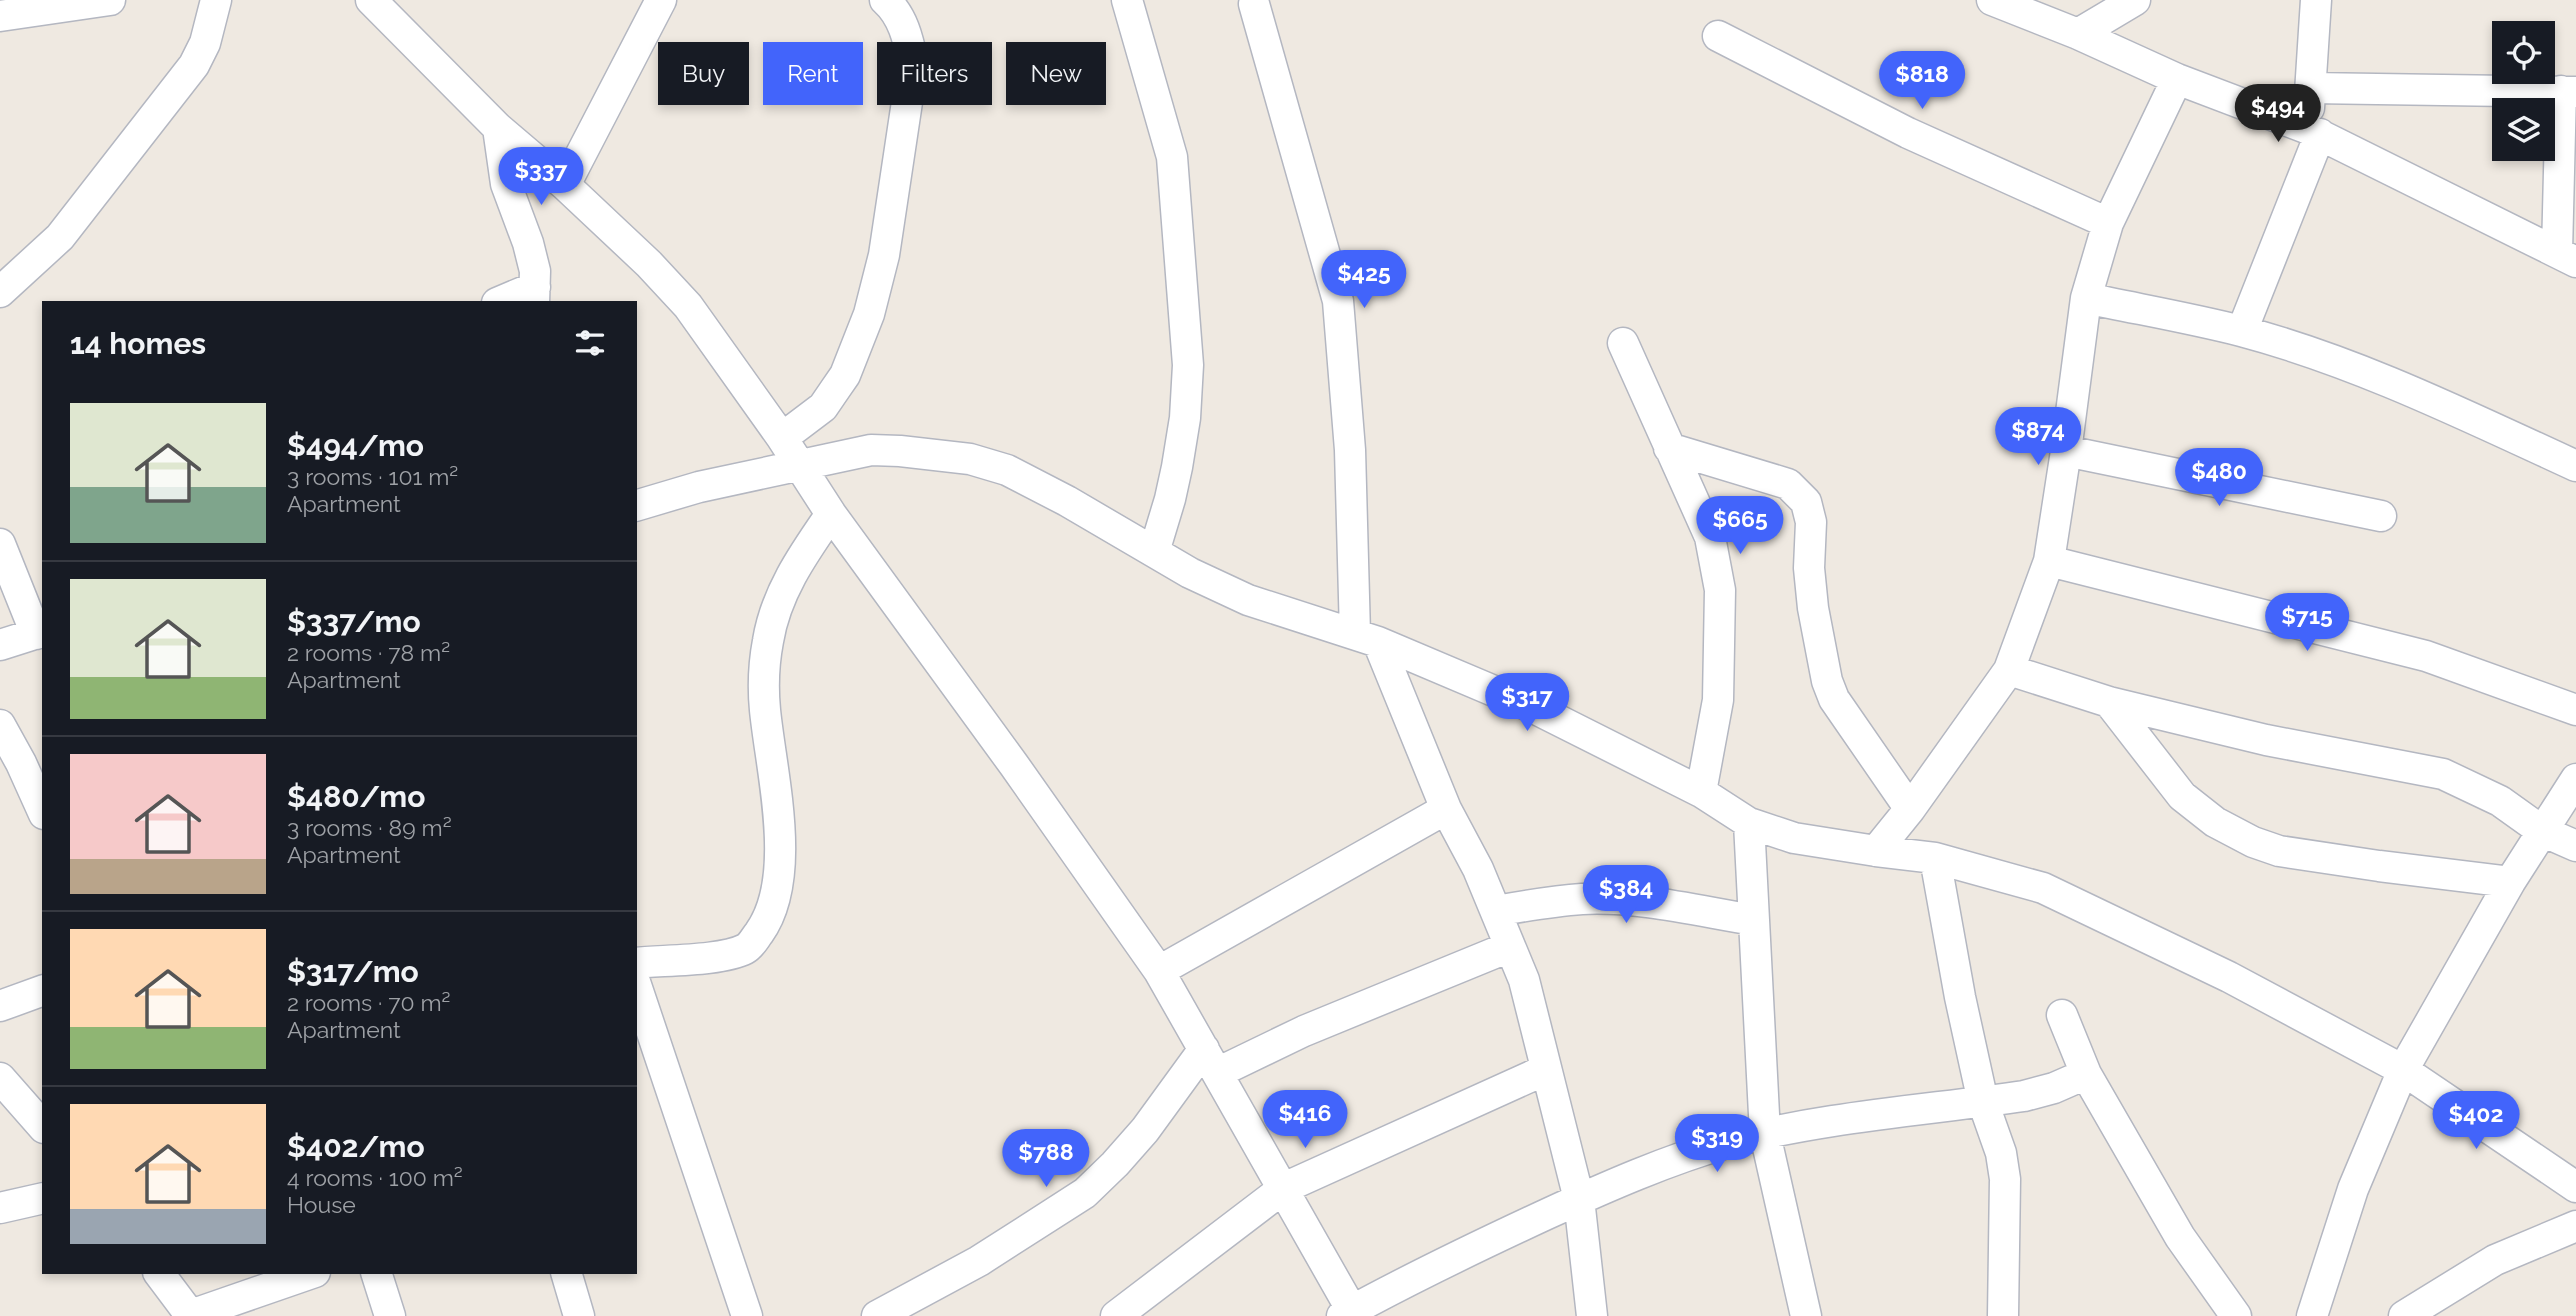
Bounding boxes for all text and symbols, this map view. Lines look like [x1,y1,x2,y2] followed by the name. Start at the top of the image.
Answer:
[2492,21,2555,161] map controls
[2492,21,2555,84] button: locate
[658,42,749,105] chip: Buy
[763,42,863,105] chip: Rent
[877,42,992,105] chip: Filters
[1006,42,1106,105] chip: New
[1881,52,1963,111] pin: $818
[1895,60,1949,87] text: $818
[2237,85,2319,144] pin: $494
[2251,93,2305,120] text: $494
[2492,98,2555,161] button: layers
[500,148,582,207] pin: $337
[514,156,568,183] text: $337
[1323,250,1405,310] pin: $425
[1337,259,1391,286] text: $425
[571,324,609,362] icon: filters
[70,326,206,361] text: 14 homes
[1997,407,2079,467] pin: $874
[2011,416,2065,443] text: $874
[287,428,424,463] text: $494/mo
[126,431,210,515] icon: home
[2178,448,2260,508] pin: $480
[2191,457,2247,484] text: $480
[287,463,458,490] text: 3 rooms · 101 m²
[287,490,401,517] text: Apartment
[1699,496,1781,556] pin: $665
[1712,505,1768,532] text: $665
[2266,594,2348,653] pin: $715
[2281,602,2333,629] text: $715
[287,604,421,639] text: $337/mo
[126,607,210,691] icon: home
[287,639,450,666] text: 2 rooms · 78 m²
[287,666,401,693] text: Apartment
[1486,674,1568,733] pin: $317
[1501,682,1553,709] text: $317
[287,779,425,814] text: $480/mo
[126,782,210,866] icon: home
[287,814,452,841] text: 3 rooms · 89 m²
[287,841,401,868] text: Apartment
[1585,866,1667,925] pin: $384
[1599,874,1653,901] text: $384
[287,954,419,989] text: $317/mo
[126,957,210,1041] icon: home
[287,989,450,1016] text: 2 rooms · 70 m²
[287,1016,401,1043] text: Apartment
[1264,1090,1346,1150] pin: $416
[2435,1092,2517,1151] pin: $402
[1278,1099,1332,1126] text: $416
[2449,1100,2503,1127] text: $402
[1676,1114,1758,1174] pin: $319
[1691,1123,1743,1150] text: $319
[287,1129,425,1164] text: $402/mo
[1005,1130,1087,1189] pin: $788
[126,1132,210,1216] icon: home
[1018,1138,1074,1165] text: $788
[287,1164,463,1191] text: 4 rooms · 100 m²
[287,1191,356,1218] text: House

